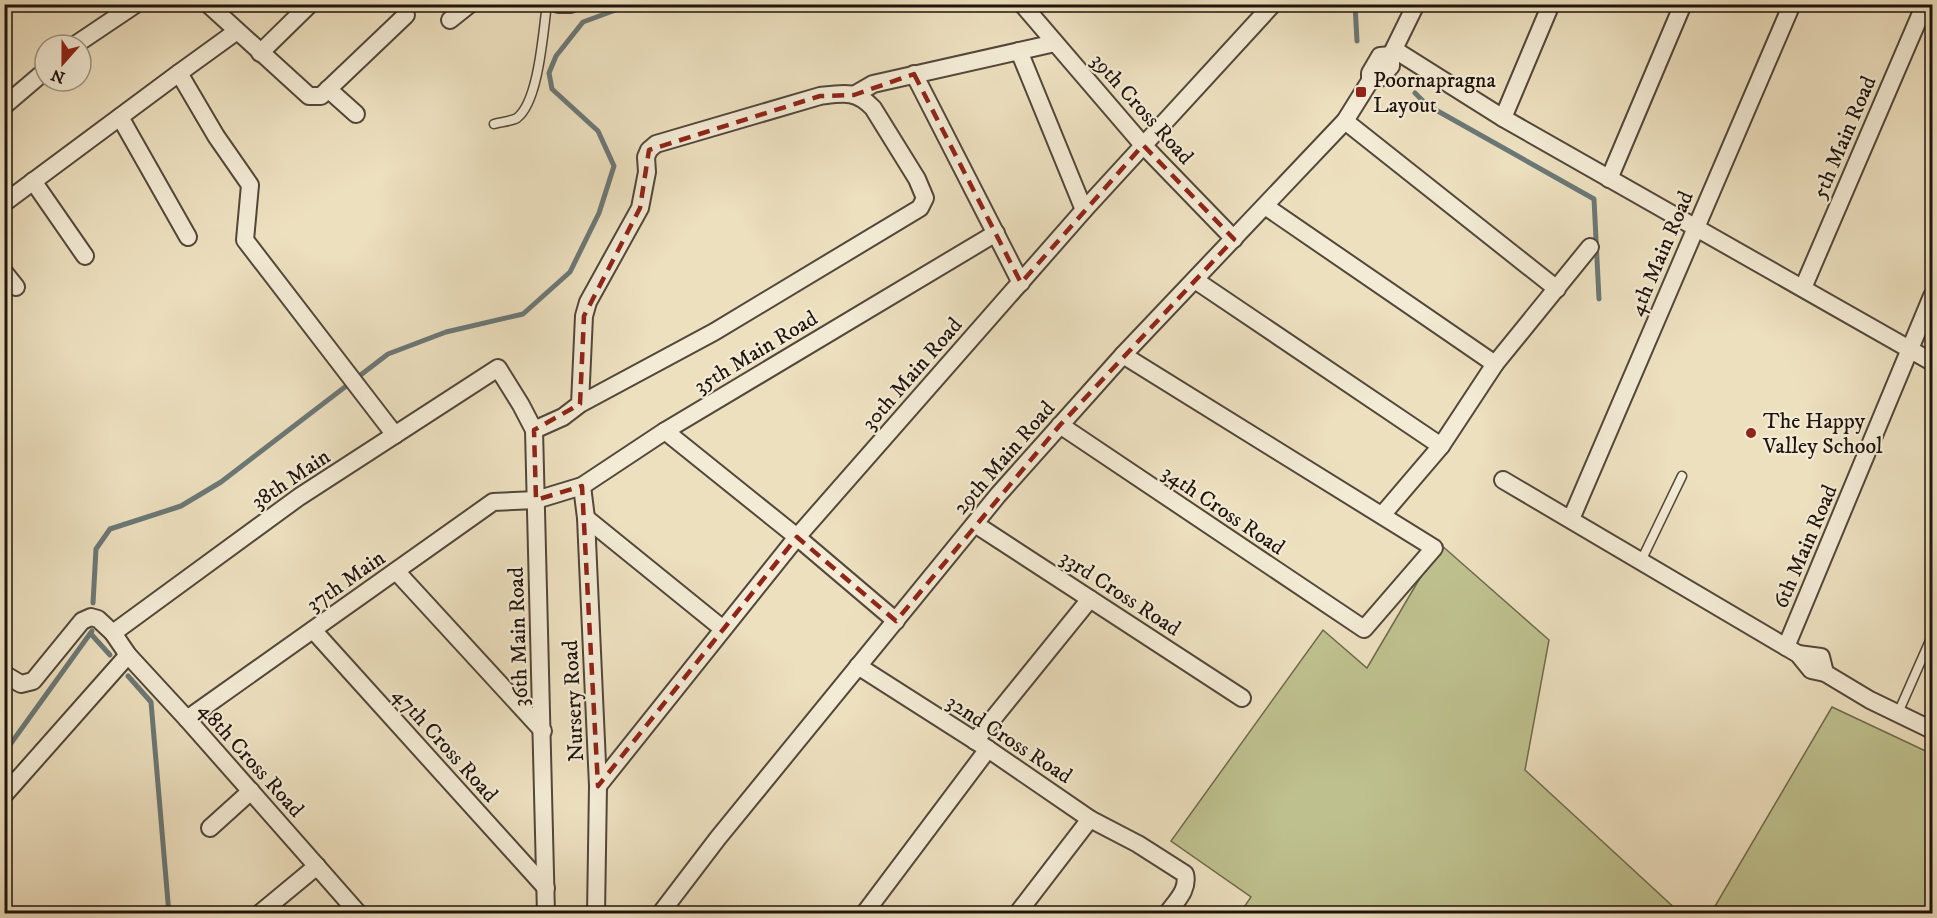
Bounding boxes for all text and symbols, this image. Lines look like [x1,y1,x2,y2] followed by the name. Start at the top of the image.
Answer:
[33,33,93,93] north arrow
[1085,48,1199,170] street label: 39th Cross Road
[48,64,68,88] text: N
[1373,67,1496,119] place label: Poornapragna Layout
[1806,72,1882,203] street label: 5th Main Road
[1354,85,1368,99] marker: Poornapragna Layout
[1623,187,1700,320] street label: 4th Main Road
[689,305,822,400] street label: 35th Main Road
[856,312,968,436] street label: 30th Main Road
[947,396,1061,520] street label: 29th Main Road
[1762,408,1883,460] place label: The Happy Valley School
[1744,426,1758,440] marker: The Happy Valley School
[246,443,336,515] street label: 38th Main
[1157,459,1290,561] street label: 34th Cross Road
[1767,481,1844,612] street label: 6th Main Road
[301,544,391,618] street label: 37th Main
[1055,544,1186,642] street label: 33rd Cross Road
[503,567,534,707] street label: 36th Main Road
[557,639,590,762] street label: Nursery Road
[386,682,504,808] street label: 47th Cross Road
[941,689,1077,790] street label: 32nd Cross Road
[192,697,310,823] street label: 48th Cross Road

